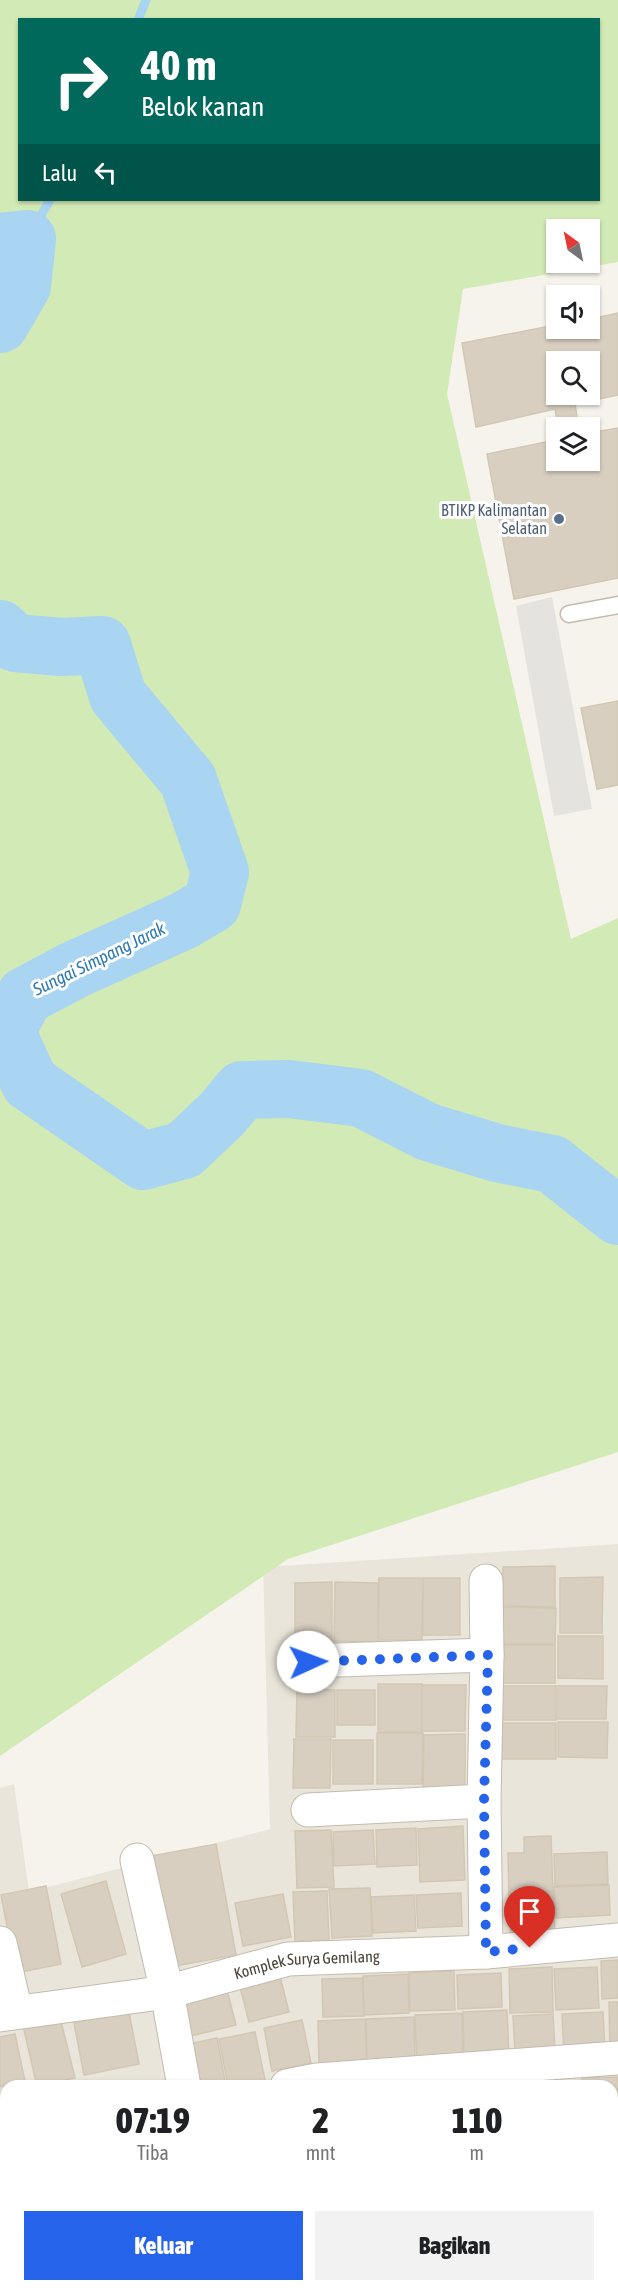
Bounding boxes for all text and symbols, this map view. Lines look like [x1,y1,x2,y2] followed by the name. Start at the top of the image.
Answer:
[141,41,216,89] text: 40 m
[42,42,120,120] icon: right
[141,91,264,122] text: Belok kanan
[89,156,122,189] icon: left
[42,160,77,186] text: Lalu
[546,219,600,273] north arrow
[546,219,600,471] map controls
[546,285,600,339] button: sound
[546,351,600,405] button: search
[546,417,600,471] button: layers
[441,501,547,537] place label: BTIKP Kalimantan Selatan
[552,512,566,526] marker: BTIKP Kalimantan Selatan
[28,917,169,1000] water label: Sungai Simpang Jarak
[276,1630,340,1694] position arrow
[504,1886,555,1948] pin
[513,1895,546,1928] icon: arrive
[232,1947,380,1982] street label: Komplek Surya Gemilang
[116,2099,190,2141] text: 07:19
[312,2099,329,2141] text: 2
[451,2099,502,2141] text: 110
[137,2141,169,2164] text: Tiba
[306,2141,336,2164] text: mnt
[470,2141,484,2164] text: m
[24,2211,303,2280] button: Keluar
[315,2211,594,2280] button: Bagikan

